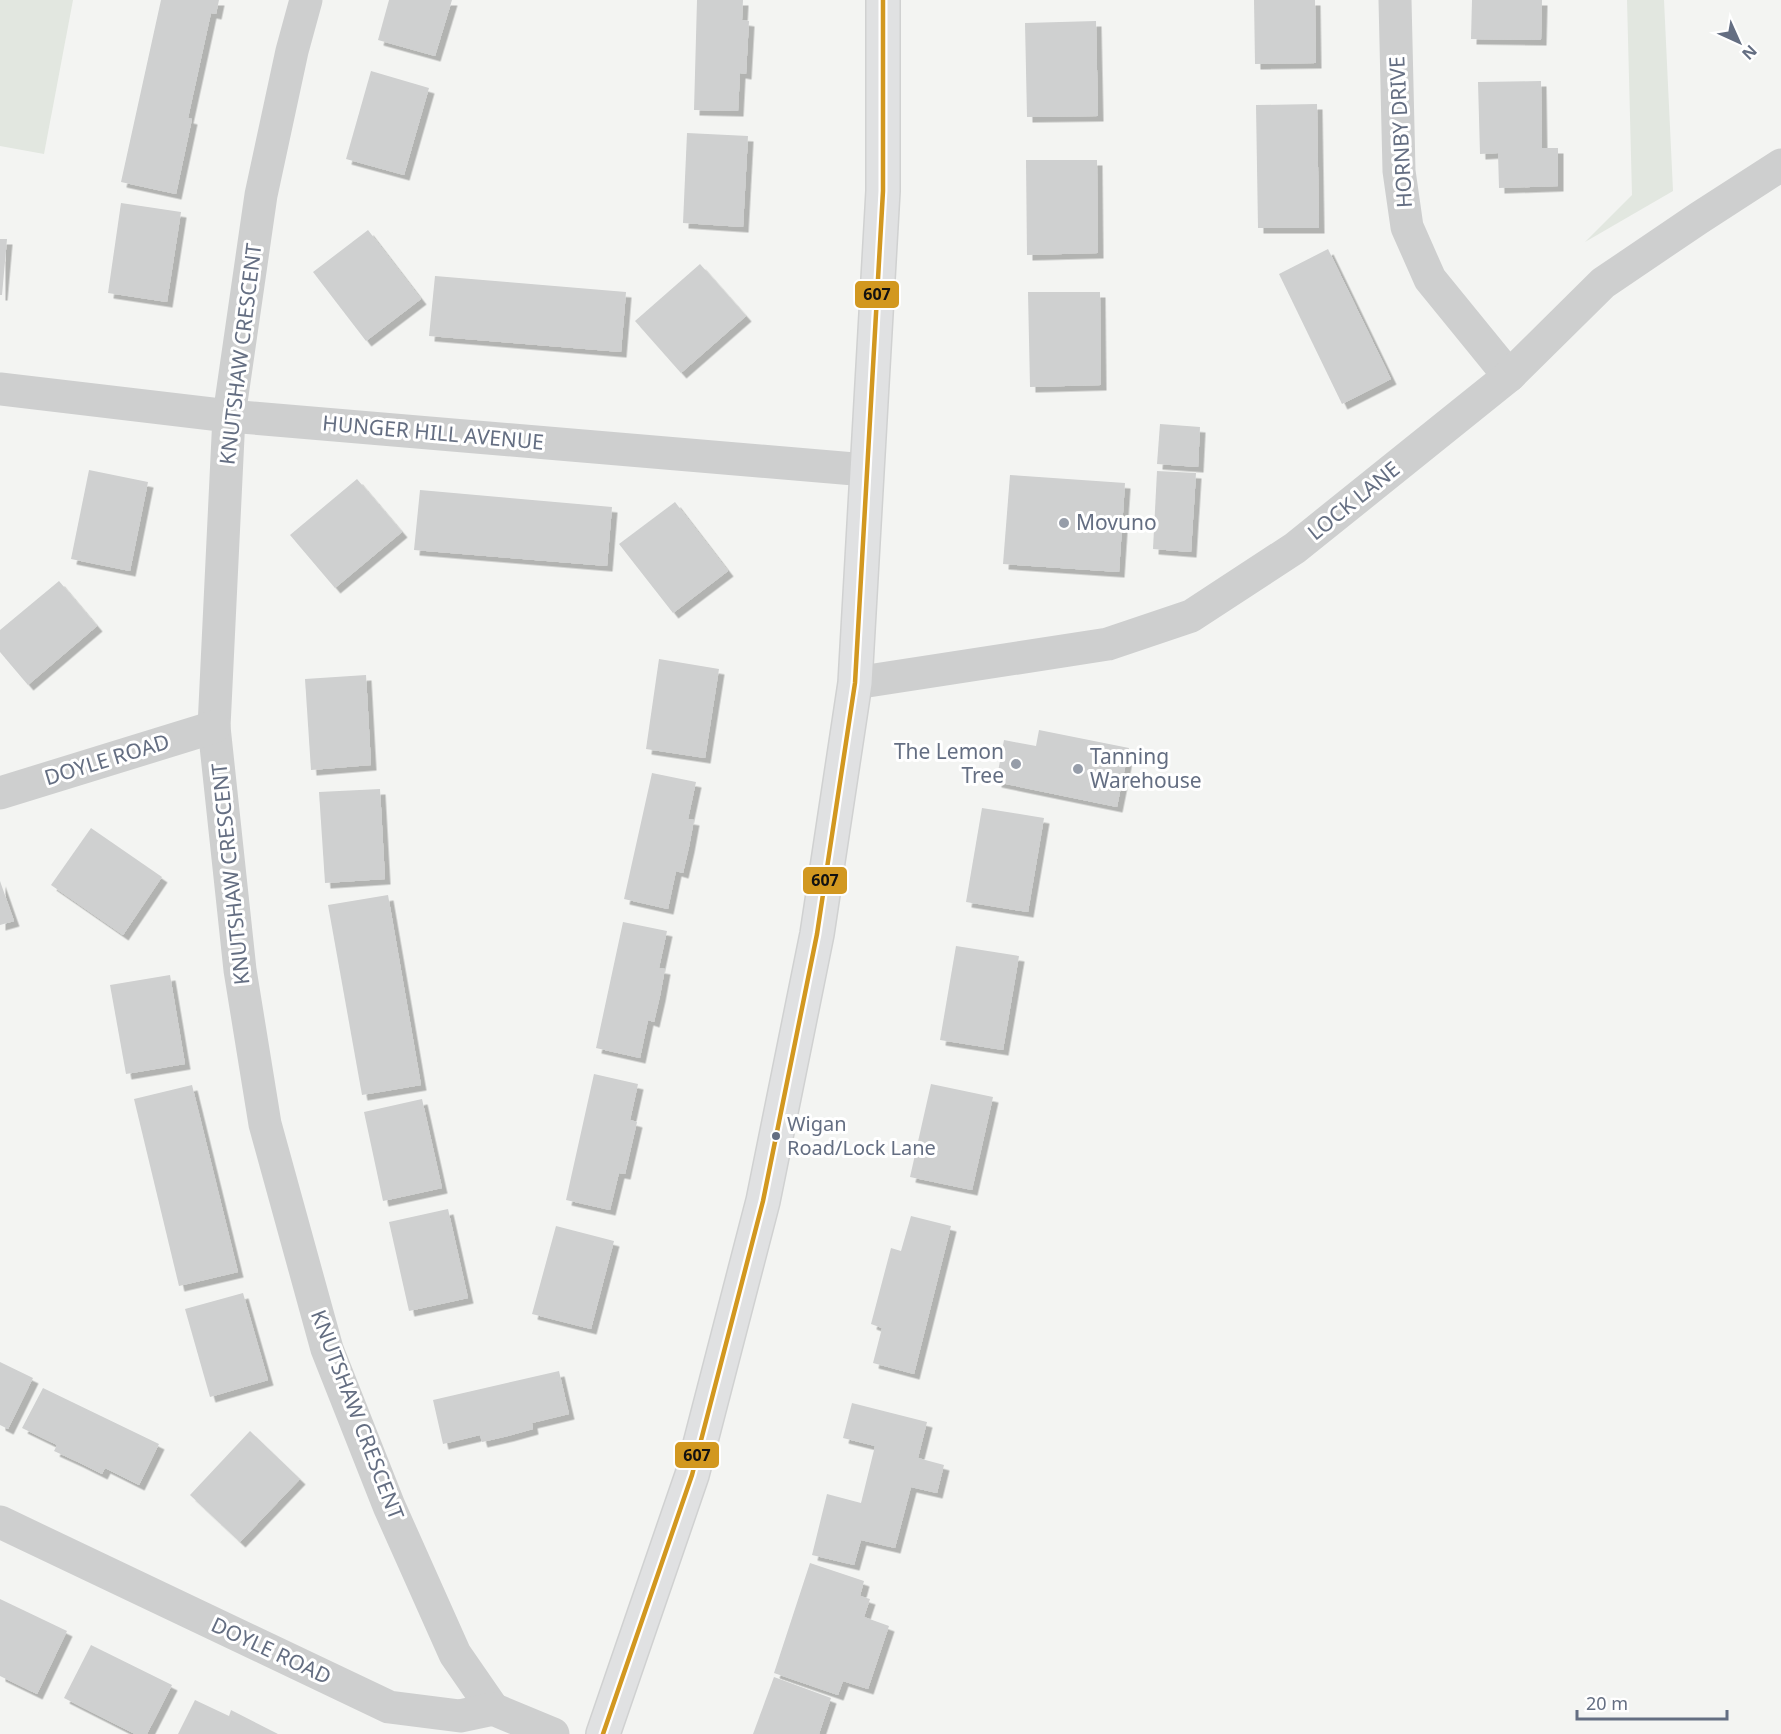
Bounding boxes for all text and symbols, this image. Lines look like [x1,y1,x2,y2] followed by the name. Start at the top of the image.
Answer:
[1709,12,1769,72] north arrow
[1737,40,1762,65] text: N
[1382,56,1418,209] street label: HORNBY DRIVE
[213,241,268,466] street label: KNUTSHAW CRESCENT
[854,280,900,309] line badge: 607
[863,283,891,305] text: 607
[321,408,545,456] street label: HUNGER HILL AVENUE
[1302,454,1405,546] street label: LOCK LANE
[1076,508,1157,536] place label: Movuno
[1057,516,1071,530] marker: Movuno
[41,727,173,791] street label: DOYLE ROAD
[894,737,1004,789] place label: The Lemon Tree
[1090,742,1202,794] place label: Tanning Warehouse
[1009,757,1023,771] marker: The Lemon Tree
[204,762,256,986] street label: KNUTSHAW CRESCENT
[1071,762,1085,776] marker: Tanning Warehouse
[802,866,848,895] line badge: 607
[811,869,839,891] text: 607
[787,1110,936,1161] place label: Wigan Road/Lock Lane
[770,1130,782,1142] marker: Wigan Road/Lock Lane
[305,1306,411,1524] street label: KNUTSHAW CRESCENT
[674,1441,720,1469] line badge: 607
[683,1444,711,1466] text: 607
[207,1610,336,1690] street label: DOYLE ROAD
[1577,1683,1727,1721] scale bar
[1586,1691,1628,1715] text: 20 m

